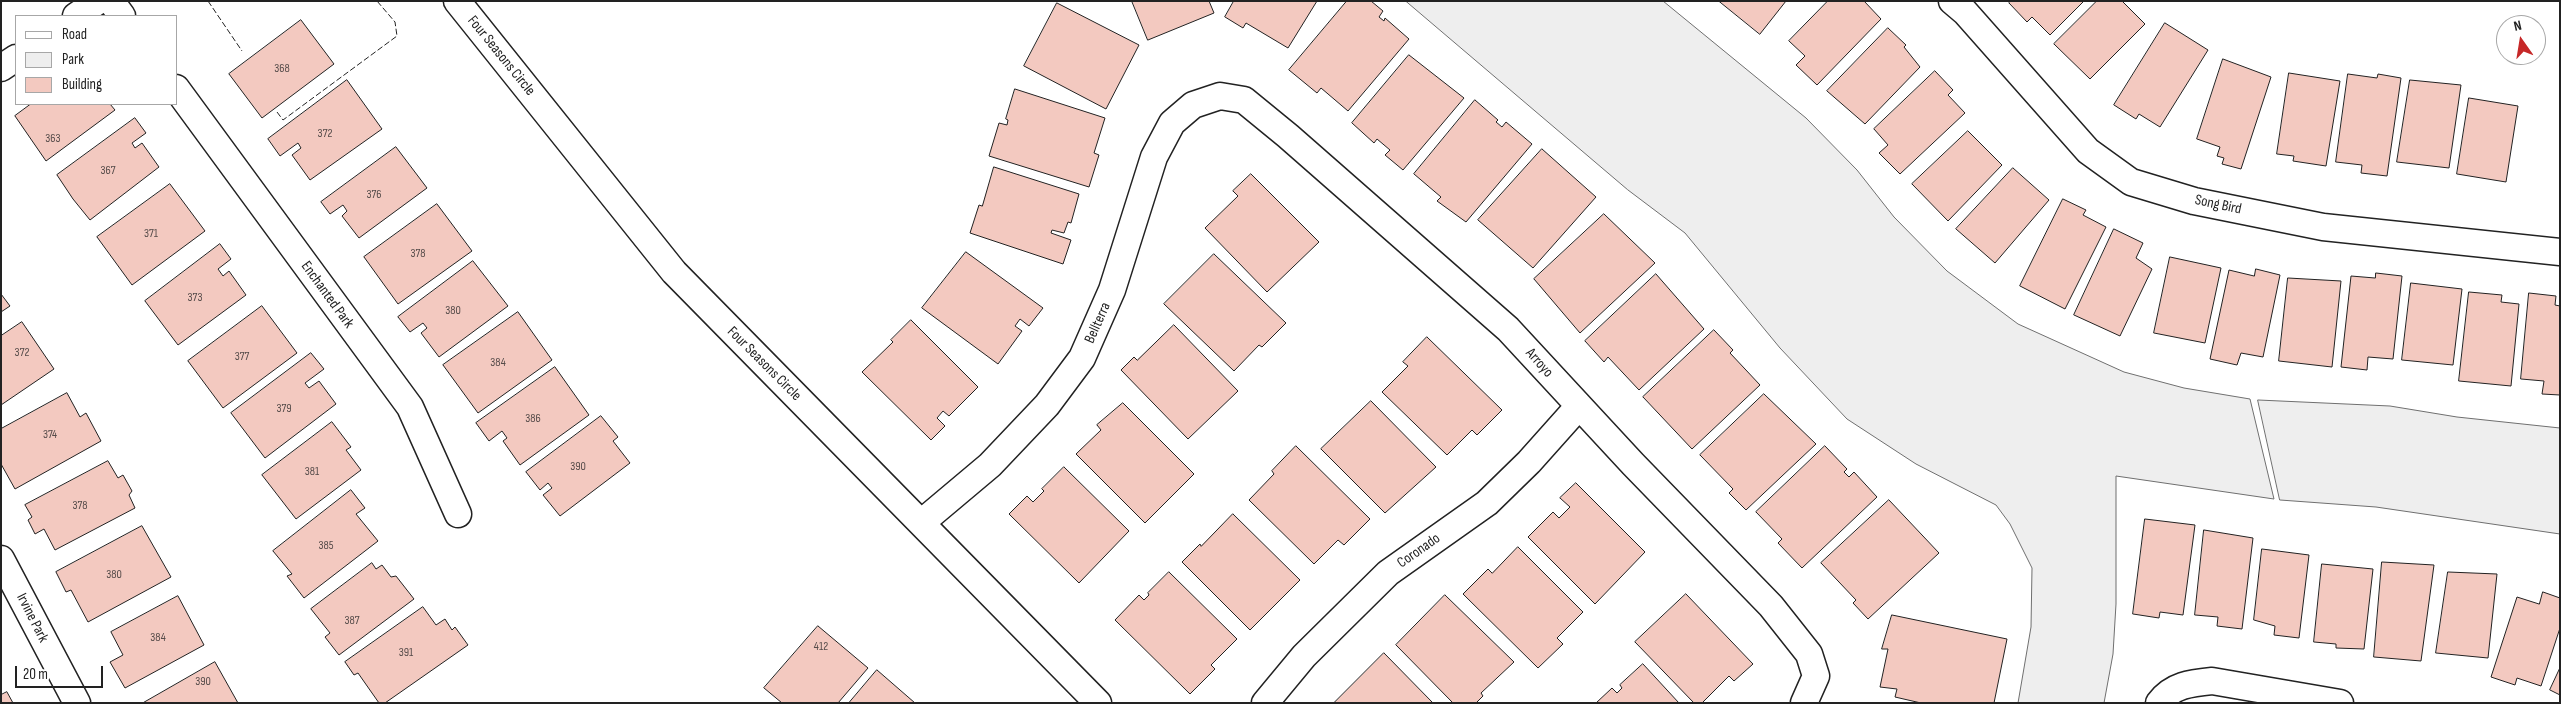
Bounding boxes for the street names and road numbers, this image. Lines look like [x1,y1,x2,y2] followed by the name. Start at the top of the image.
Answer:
[463,12,539,100] street label: Four Seasons Circle
[2193,191,2243,219] street label: Song Bird
[297,258,357,332] street label: Enchanted Park
[1081,300,1115,346] street label: Bellterra
[723,323,805,405] street label: Four Seasons Circle
[1521,345,1557,381] street label: Arroyo
[1394,530,1444,572] street label: Coronado
[12,590,52,646] street label: Irvine Park

